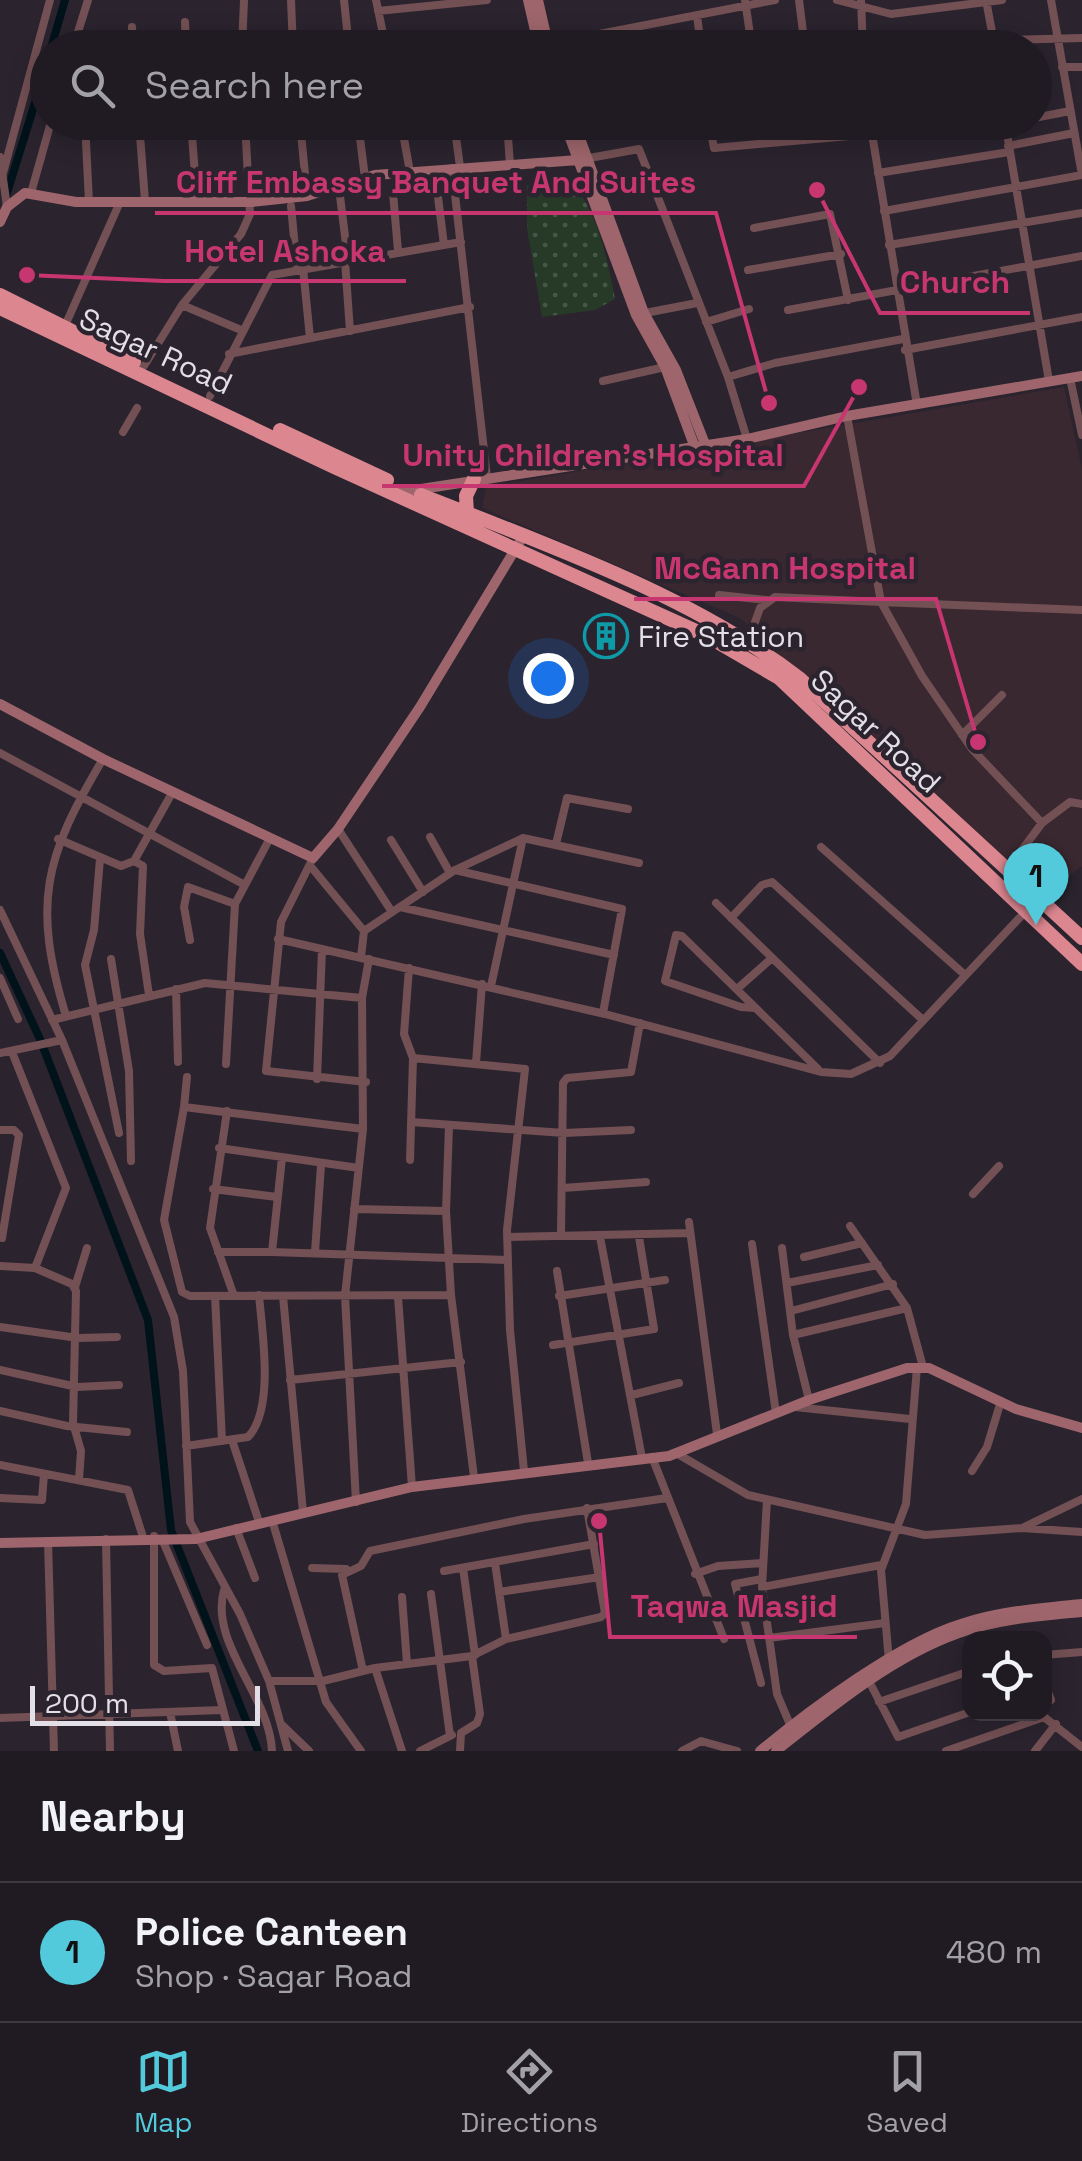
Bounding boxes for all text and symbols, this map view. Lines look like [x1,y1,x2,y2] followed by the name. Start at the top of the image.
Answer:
[30,30,1052,140] search box
[65,58,120,113] icon: search
[145,61,364,109] text: Search here
[155,151,716,213] callout: Cliff Embassy Banquet And Suites
[176,162,696,202] text: Cliff Embassy Banquet And Suites
[164,219,406,281] callout: Hotel Ashoka
[184,231,386,271] text: Hotel Ashoka
[880,251,1030,313] callout: Church
[900,262,1010,302] text: Church
[73,299,239,403] street label: Sagar Road
[382,424,804,486] callout: Unity Children's Hospital
[402,435,784,475] text: Unity Children's Hospital
[634,537,936,599] callout: McGann Hospital
[654,548,916,588] text: McGann Hospital
[583,613,629,659] building icon: Fire Station
[638,617,804,656] place label: Fire Station
[523,653,574,704] your location
[803,661,949,801] street label: Sagar Road
[1004,842,1068,925] pin: 1
[610,1575,857,1637] callout: Taqwa Masjid
[630,1586,838,1626] text: Taqwa Masjid
[962,1631,1052,1721] map controls
[962,1631,1052,1721] button: locate
[30,1681,260,1726] scale bar
[45,1685,129,1721] text: 200 m
[40,1790,186,1843] text: Nearby
[135,1908,408,1956] text: Police Canteen
[65,1932,80,1972] text: 1
[946,1932,1042,1972] text: 480 m
[135,1956,412,1996] text: Shop · Sagar Road
[134,2044,192,2140] tab: Map
[461,2044,598,2140] tab: Directions
[866,2044,948,2140] tab: Saved

